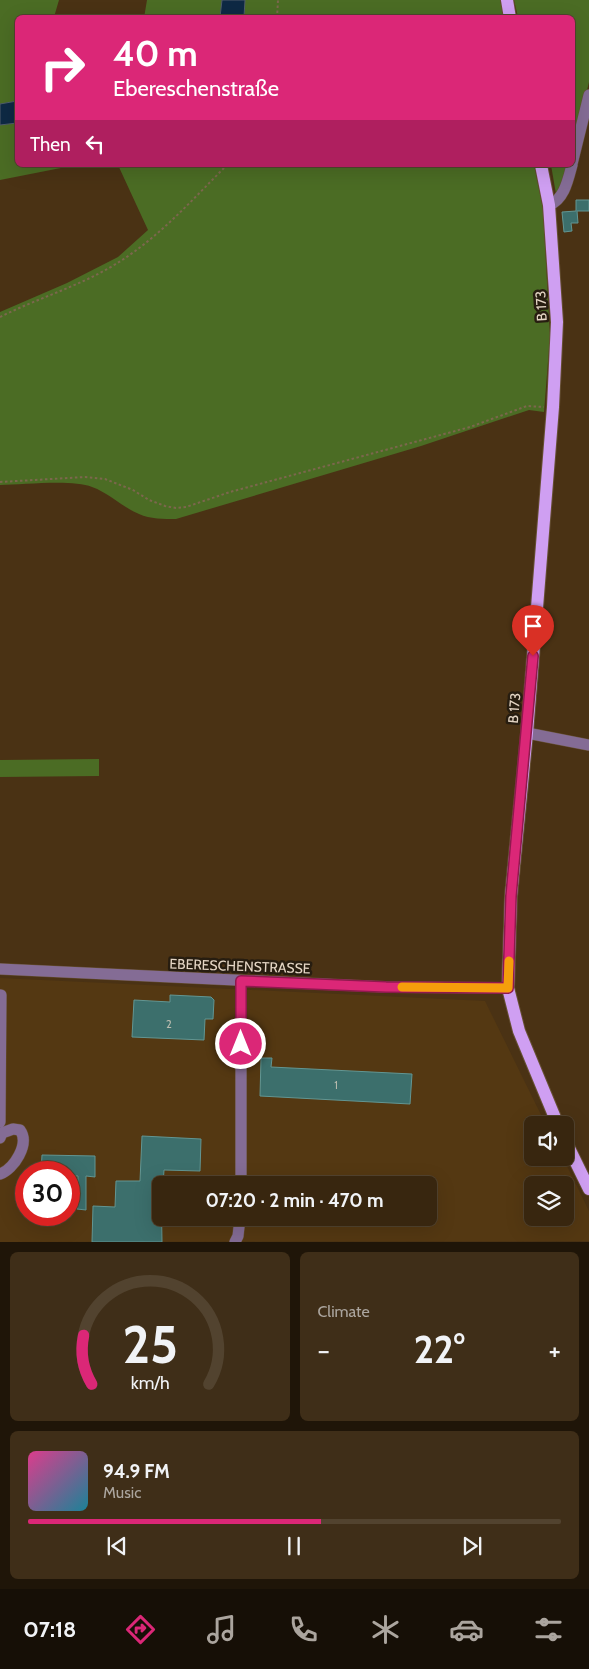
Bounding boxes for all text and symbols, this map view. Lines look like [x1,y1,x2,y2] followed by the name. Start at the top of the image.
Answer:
[113,32,198,75] text: 40 m
[30,35,95,100] icon: right
[113,75,279,102] text: Ebereschenstraße
[81,130,109,158] icon: left
[30,133,71,156] text: Then
[531,290,551,322] street label: B 173
[512,605,554,656] pin
[519,612,547,640] icon: arrive
[504,692,524,724] street label: B 173
[169,955,311,977] street label: EBERESCHENSTRASSE
[166,1017,172,1031] house number: 2
[214,1017,266,1069] position arrow
[334,1078,338,1092] house number: 1
[524,1116,574,1226] map controls
[524,1116,574,1166] button: sound
[15,1161,80,1226] speed limit sign: 30
[524,1176,574,1226] button: layers
[205,1189,384,1212] text: 07:20 · 2 min · 470 m
[318,1302,370,1321] text: Climate
[122,1313,177,1376] text: 25
[414,1326,465,1373] text: 22°
[318,1333,330,1367] text: −
[549,1333,561,1367] text: +
[130,1372,169,1393] text: km/h
[103,1460,170,1483] text: 94.9 FM
[103,1483,141,1502] text: Music
[103,1532,131,1560] icon: previous
[280,1532,308,1560] icon: pause
[458,1532,486,1560] icon: next
[123,1612,158,1647] icon: directions
[204,1612,239,1647] icon: music
[286,1612,321,1647] icon: phone
[368,1612,403,1647] icon: climate
[449,1612,484,1647] icon: car
[531,1612,566,1647] icon: filters
[23,1616,76,1643] text: 07:18

